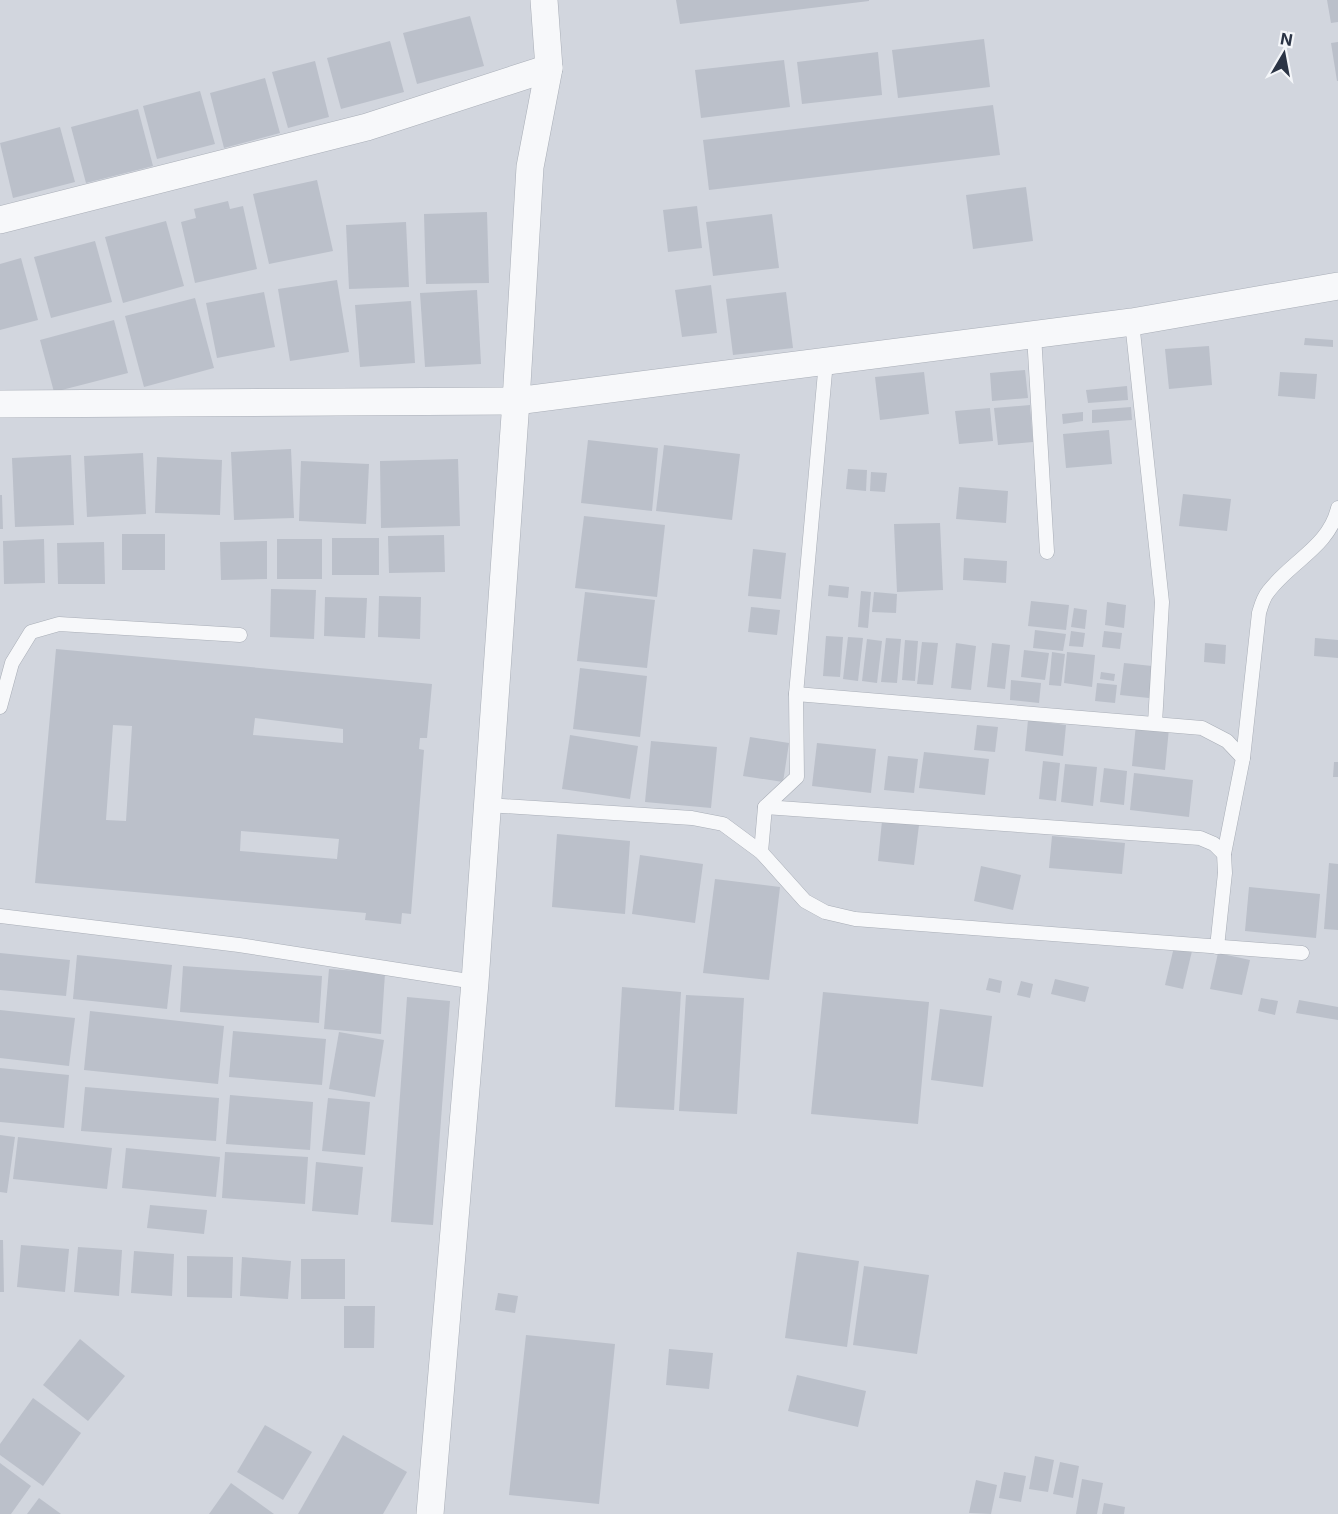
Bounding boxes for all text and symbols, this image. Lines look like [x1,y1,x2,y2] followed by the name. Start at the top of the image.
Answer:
[1254,24,1314,84] north arrow
[1279,28,1294,50] text: N

